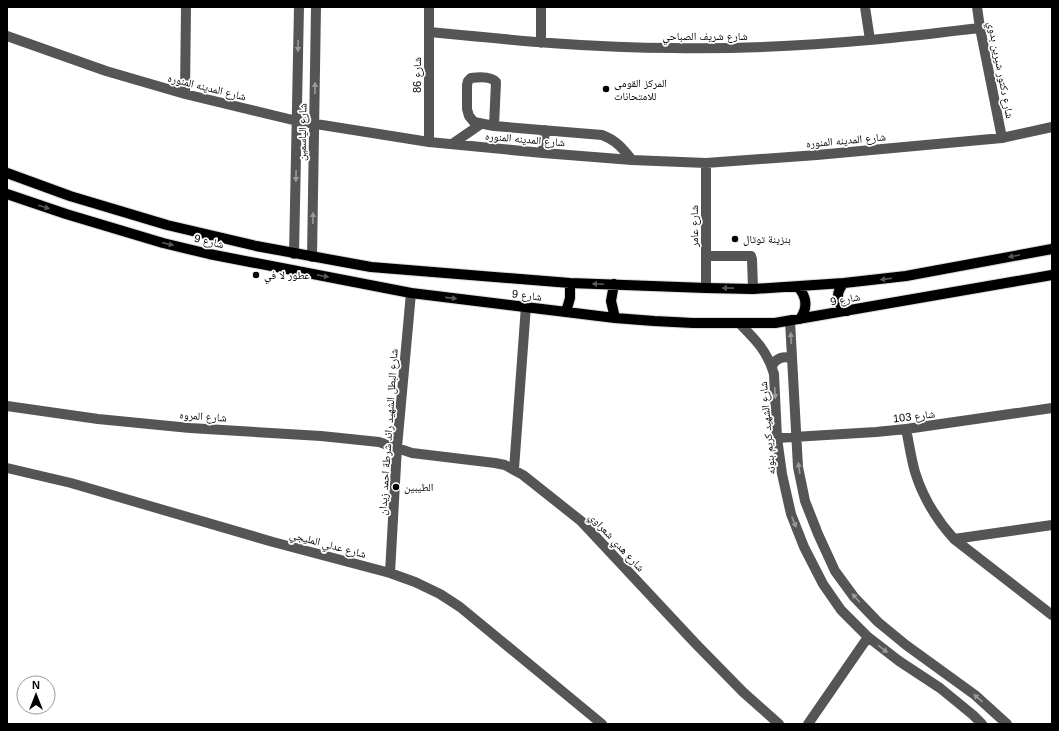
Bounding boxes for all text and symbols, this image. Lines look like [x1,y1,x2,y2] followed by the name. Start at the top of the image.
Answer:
[983,20,1016,120] street label: شارع دكتور شيرين بدوي
[662,30,748,45] street label: شارع شريف الصباحي
[295,40,301,53] one-way arrow
[411,57,424,93] street label: شارع 86
[166,71,247,104] street label: شارع المدينه المنوره
[614,77,667,102] place label: المركز القومى للامتحانات
[312,81,318,94] one-way arrow
[601,84,611,94] marker: المركز القومى للامتحانات
[295,103,310,161] street label: شارع الياسمين
[484,130,566,149] street label: شارع المدينه المنوره
[805,131,887,150] street label: شارع المدينه المنوره
[292,170,299,182] one-way arrow
[38,204,50,210] one-way arrow
[688,205,701,248] street label: شارع عامر
[310,211,316,224] one-way arrow
[193,232,225,251] street label: شارع 9
[743,233,791,246] place label: بنزينة توتال
[730,234,740,244] marker: بنزينة توتال
[163,241,175,247] one-way arrow
[1008,254,1020,260] one-way arrow
[264,269,310,284] place label: عطور لا في
[251,270,261,280] marker: عطور لا في
[317,274,329,280] one-way arrow
[880,276,892,282] one-way arrow
[591,281,604,287] one-way arrow
[721,285,734,291] one-way arrow
[511,287,543,304] street label: شارع 9
[829,290,861,309] street label: شارع 9
[445,295,457,301] one-way arrow
[788,331,794,344] one-way arrow
[376,348,401,516] street label: شارع البطل الشهيد رائد شرطة احمد زيدان
[757,381,779,475] street label: شارع الشهيد كريم بنونه
[772,387,778,400] one-way arrow
[892,407,936,426] street label: شارع 103
[179,408,227,425] street label: شارع المروه
[796,462,802,474] one-way arrow
[404,481,433,494] place label: الطيبين
[391,482,401,492] marker: الطيبين
[585,510,647,576] street label: شارع هدي شعراوي
[791,516,797,528] one-way arrow
[288,528,368,563] street label: شارع عدلي المليجي
[851,593,860,604] one-way arrow
[877,645,888,653] one-way arrow
[16,675,56,715] north arrow
[32,679,40,691] text: N
[973,693,983,702] one-way arrow

